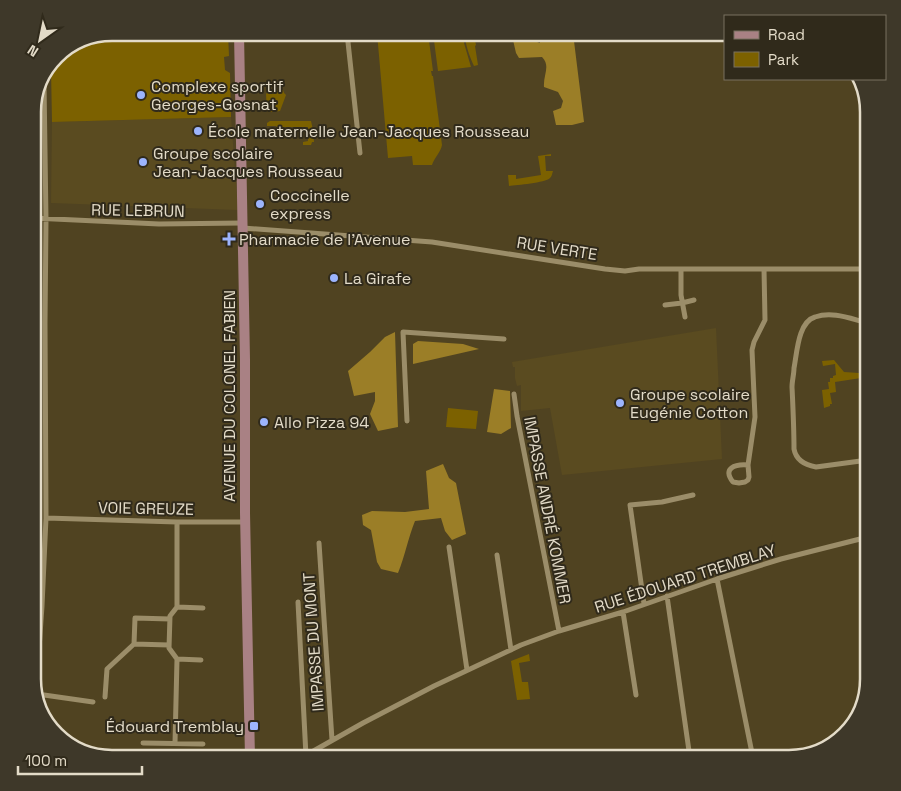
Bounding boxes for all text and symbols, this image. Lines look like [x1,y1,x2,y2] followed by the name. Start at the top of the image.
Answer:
[15,15,65,65] north arrow
[724,15,886,80] legend
[768,25,805,44] text: Road
[24,41,42,61] text: N
[768,50,799,69] text: Park
[151,76,284,115] place label: Complexe sportif Georges-Gosnat
[135,89,147,101] marker: Complexe sportif Georges-Gosnat
[208,121,529,142] place label: École maternelle Jean-Jacques Rousseau
[192,125,204,137] marker: École maternelle Jean-Jacques Rousseau
[153,143,343,182] place label: Groupe scolaire Jean-Jacques Rousseau
[137,156,149,168] marker: Groupe scolaire Jean-Jacques Rousseau
[270,185,350,224] place label: Coccinelle express
[254,198,266,210] marker: Coccinelle express
[91,199,185,222] street label: RUE LEBRUN
[239,229,410,250] place label: Pharmacie de l'Avenue
[515,232,599,265] street label: RUE VERTE
[223,233,235,245] marker: Pharmacie de l'Avenue
[344,268,411,289] place label: La Girafe
[328,272,340,284] marker: La Girafe
[219,290,240,502] street label: AVENUE DU COLONEL FABIEN
[630,384,750,423] place label: Groupe scolaire Eugénie Cotton
[614,397,626,409] marker: Groupe scolaire Eugénie Cotton
[274,412,369,433] place label: Allo Pizza 94
[519,415,576,606] street label: IMPASSE ANDRÉ KOMMER
[258,416,270,428] marker: Allo Pizza 94
[98,497,194,520] street label: VOIE GREUZE
[592,539,779,618] street label: RUE ÉDOUARD TREMBLAY
[298,572,329,712] street label: IMPASSE DU MONT
[106,716,244,737] place label: Édouard Tremblay
[248,720,260,732] marker: Édouard Tremblay
[18,744,141,776] scale bar
[25,751,67,770] text: 100 m

